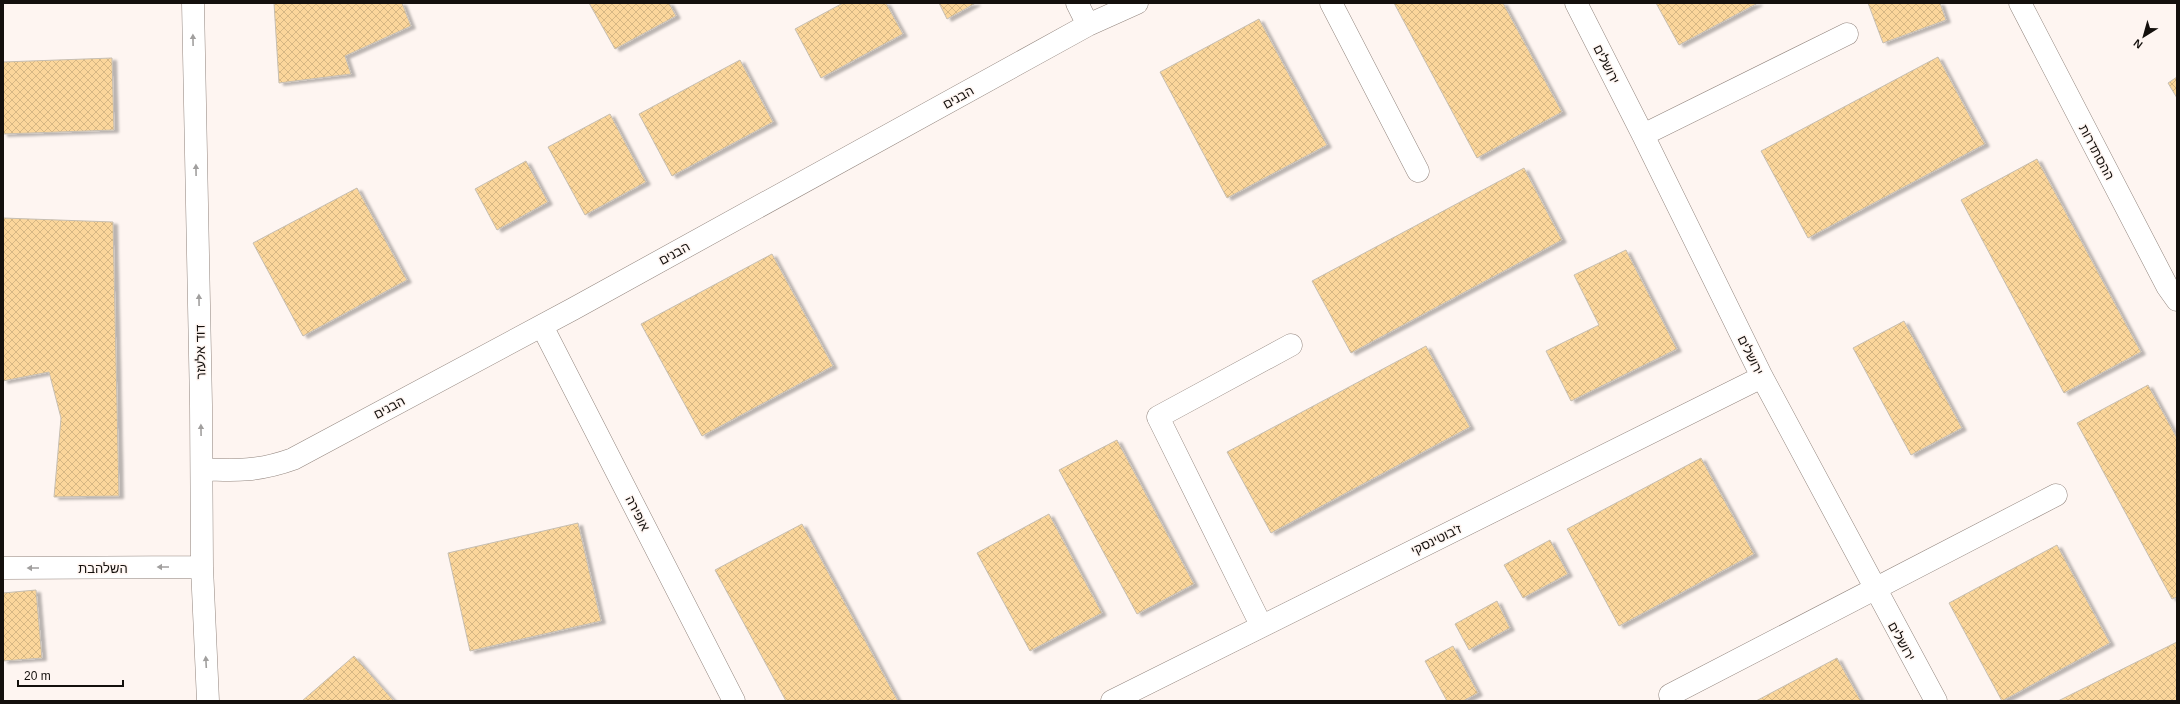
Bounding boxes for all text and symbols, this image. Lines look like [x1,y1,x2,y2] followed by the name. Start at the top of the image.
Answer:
[2124,16,2164,56] north arrow
[190,34,197,46] one-way arrow
[2131,37,2145,51] text: N
[1590,42,1623,86] street label: ירושלים
[940,83,976,112] street label: הבנים
[2076,122,2117,182] street label: ההסתדרות
[193,163,199,176] one-way arrow
[656,239,692,268] street label: הבנים
[196,293,202,306] one-way arrow
[193,324,208,380] street label: דוד אלעזר
[1735,333,1767,377] street label: ירושלים
[371,393,407,422] street label: הבנים
[198,423,204,436] one-way arrow
[622,493,653,533] street label: אופירה
[1409,520,1465,558] street label: ז'בוטינסקי
[78,561,128,576] street label: השלהבת
[156,564,169,570] one-way arrow
[26,565,39,571] one-way arrow
[1885,619,1918,663] street label: ירושלים
[203,656,210,668] one-way arrow
[18,662,123,688] scale bar
[24,669,51,683] text: 20 m

